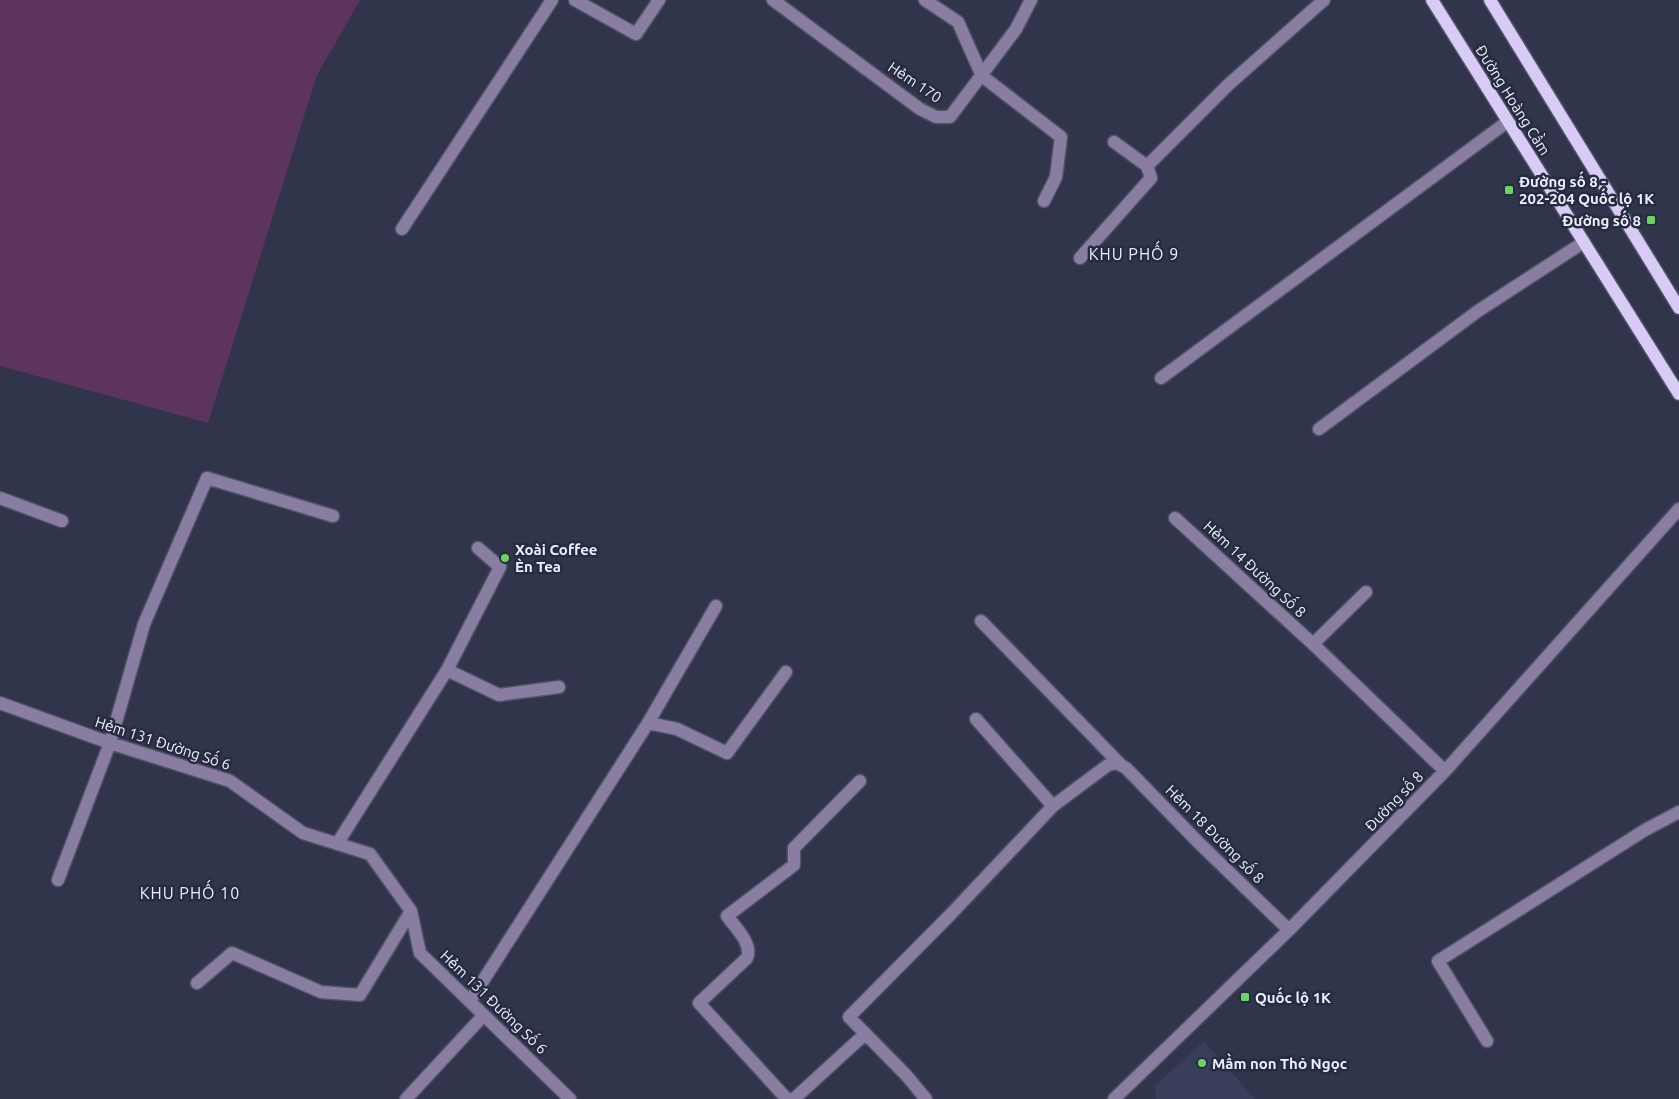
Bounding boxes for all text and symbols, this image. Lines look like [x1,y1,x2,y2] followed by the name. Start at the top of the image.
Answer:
[1472,41,1555,158] street label: Đường Hoàng Cầm
[885,58,945,106] street label: Hẻm 170
[1519,171,1654,207] place label: Đường số 8 - 202-204 Quốc lộ 1K
[1503,184,1515,196] marker: Đường số 8 - 202-204 Quốc lộ 1K
[1562,210,1641,229] place label: Đường số 8
[1645,214,1657,226] marker: Đường số 8
[1089,240,1179,263] district label: KHU PHỐ 9
[1201,516,1311,621] street label: Hẻm 14 Đường Số 8
[515,541,597,575] place label: Xoài Coffee Èn Tea
[499,552,511,564] marker: Xoài Coffee Èn Tea
[93,711,233,773] street label: Hẻm 131 Đường Số 6
[1360,766,1427,834] street label: Đường số 8
[1162,780,1269,887] street label: Hẻm 18 Đường số 8
[140,879,240,902] district label: KHU PHỐ 10
[437,945,552,1057] street label: Hẻm 131 Đường Số 6
[1255,987,1331,1006] place label: Quốc lộ 1K
[1239,991,1251,1003] marker: Quốc lộ 1K
[1212,1053,1347,1072] place label: Mầm non Thỏ Ngọc
[1196,1057,1208,1069] marker: Mầm non Thỏ Ngọc

